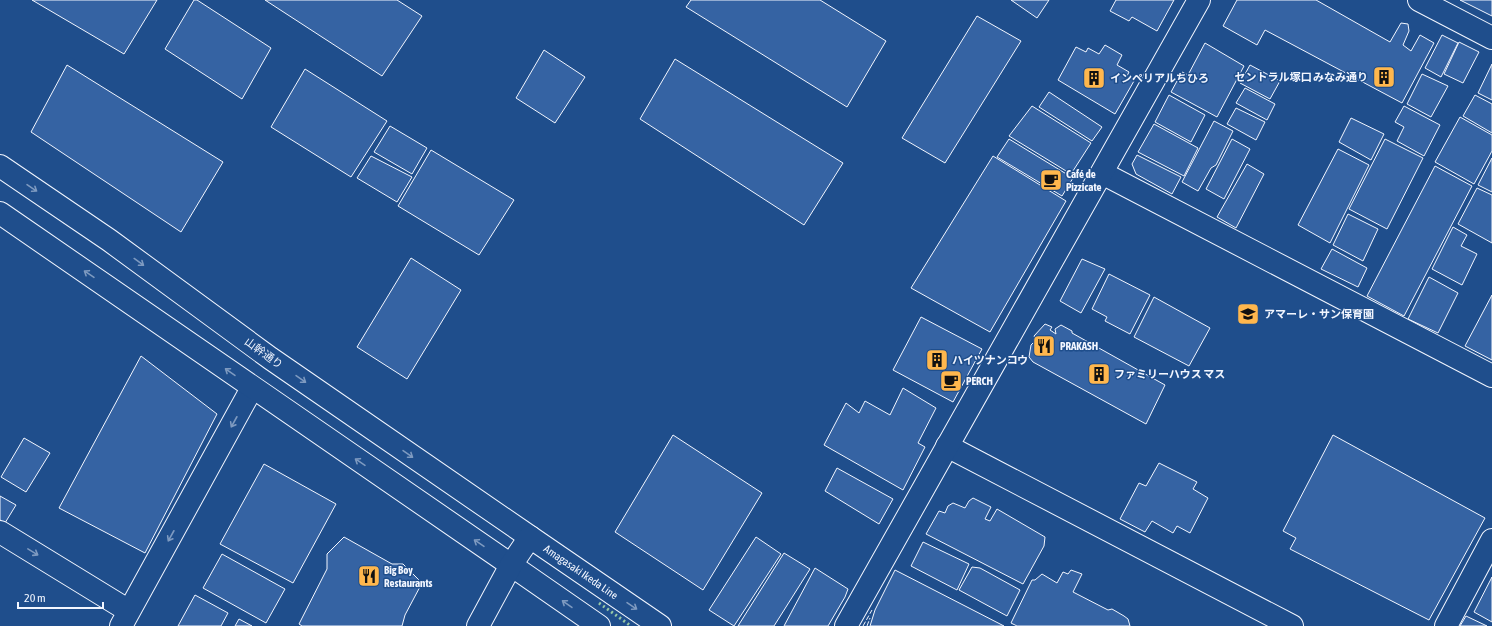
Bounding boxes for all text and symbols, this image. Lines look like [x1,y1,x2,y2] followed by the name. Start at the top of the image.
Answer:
[1371,64,1397,90] building icon: セントラル塚口 みなみ通り
[1081,65,1107,91] building icon: インペリアルちひろ
[1234,71,1368,83] place label: セントラル塚口 みなみ通り
[1110,72,1209,84] place label: インペリアルちひろ
[1038,167,1064,193] cafe icon: Café de Pizzicate
[1066,168,1102,193] place label: Café de Pizzicate
[26,184,37,192] one-way arrow
[133,258,144,266] one-way arrow
[84,270,95,278] one-way arrow
[1235,301,1261,327] school or university icon: アマーレ・サン保育園
[1264,308,1374,320] place label: アマーレ・サン保育園
[1031,333,1057,359] restaurant icon: PRAKASH
[243,335,285,371] street label: 山幹通り
[1060,340,1098,352] place label: PRAKASH
[924,347,950,373] building icon: ハイツナンコウ
[952,354,1028,366] place label: ハイツナンコウ
[1086,361,1112,387] building icon: ファミリーハウス マス
[225,368,236,376] one-way arrow
[938,368,964,394] cafe icon: PERCH
[1114,368,1225,380] place label: ファミリーハウス マス
[966,375,993,387] place label: PERCH
[295,376,307,384] one-way arrow
[229,416,237,428] one-way arrow
[402,450,413,458] one-way arrow
[355,458,366,466] one-way arrow
[166,530,174,542] one-way arrow
[474,539,485,547] one-way arrow
[542,542,620,601] street label: Amagasaki Ikeda Line
[27,549,39,557] one-way arrow
[356,563,382,589] restaurant icon: Big Boy Restaurants
[384,564,433,589] place label: Big Boy Restaurants
[18,584,103,610] scale bar
[24,591,46,605] text: 20 m
[562,600,573,608] one-way arrow
[626,602,637,610] one-way arrow

